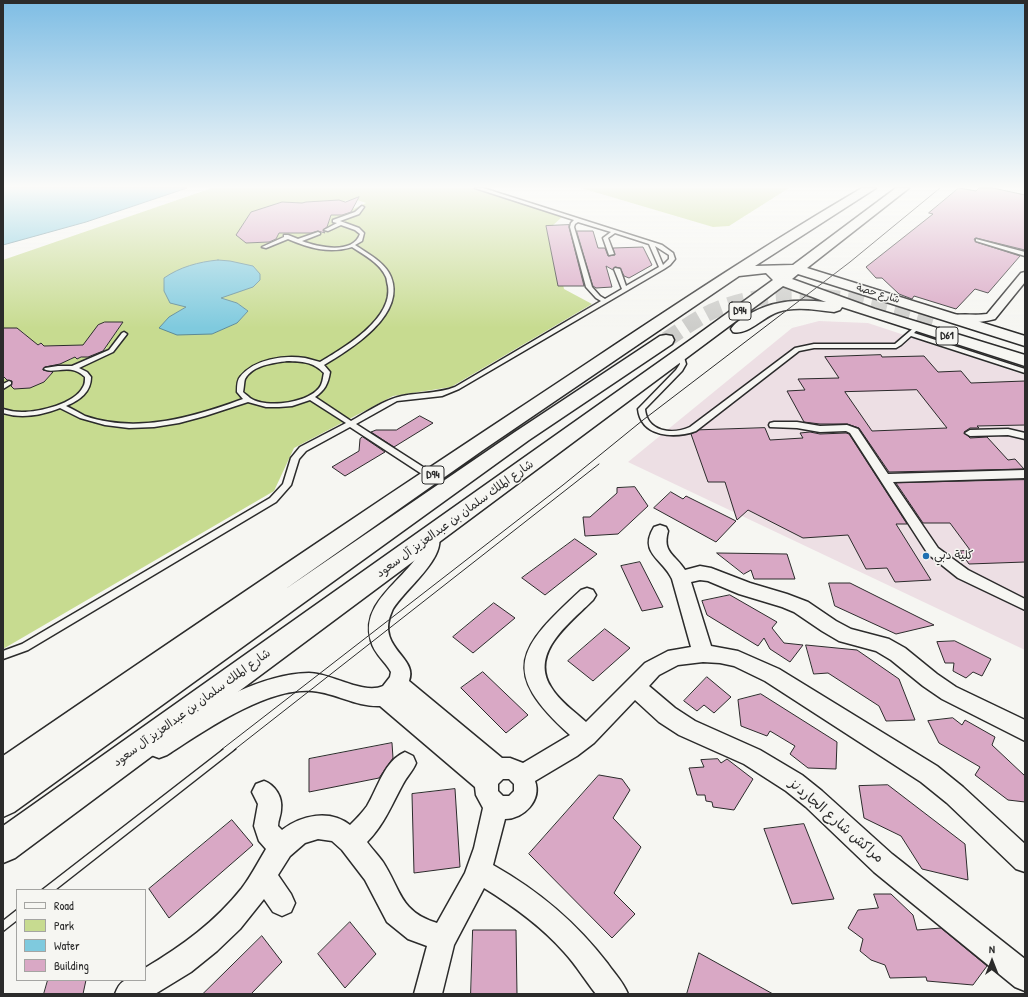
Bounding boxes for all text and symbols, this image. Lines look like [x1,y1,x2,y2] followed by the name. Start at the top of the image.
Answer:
[855,282,901,306] street label: شارع حصة
[729,302,751,320] road number: D94
[936,327,958,345] road number: D61
[374,457,536,581] street label: شارع الملك سلمان بن عبدالعزيز آل سعود
[422,466,444,484] road number: D94
[934,549,973,563] place label: كلية دبي
[921,551,931,561] marker: كلية دبي
[111,646,273,770] street label: شارع الملك سلمان بن عبدالعزيز آل سعود
[785,775,887,867] street label: مراكش شارع الجاردنز
[16,889,146,981] legend
[54,897,74,914] text: Road
[54,917,74,934] text: Park
[54,937,80,954] text: Water
[972,941,1012,981] north arrow
[989,942,995,956] text: N
[54,957,89,974] text: Building

